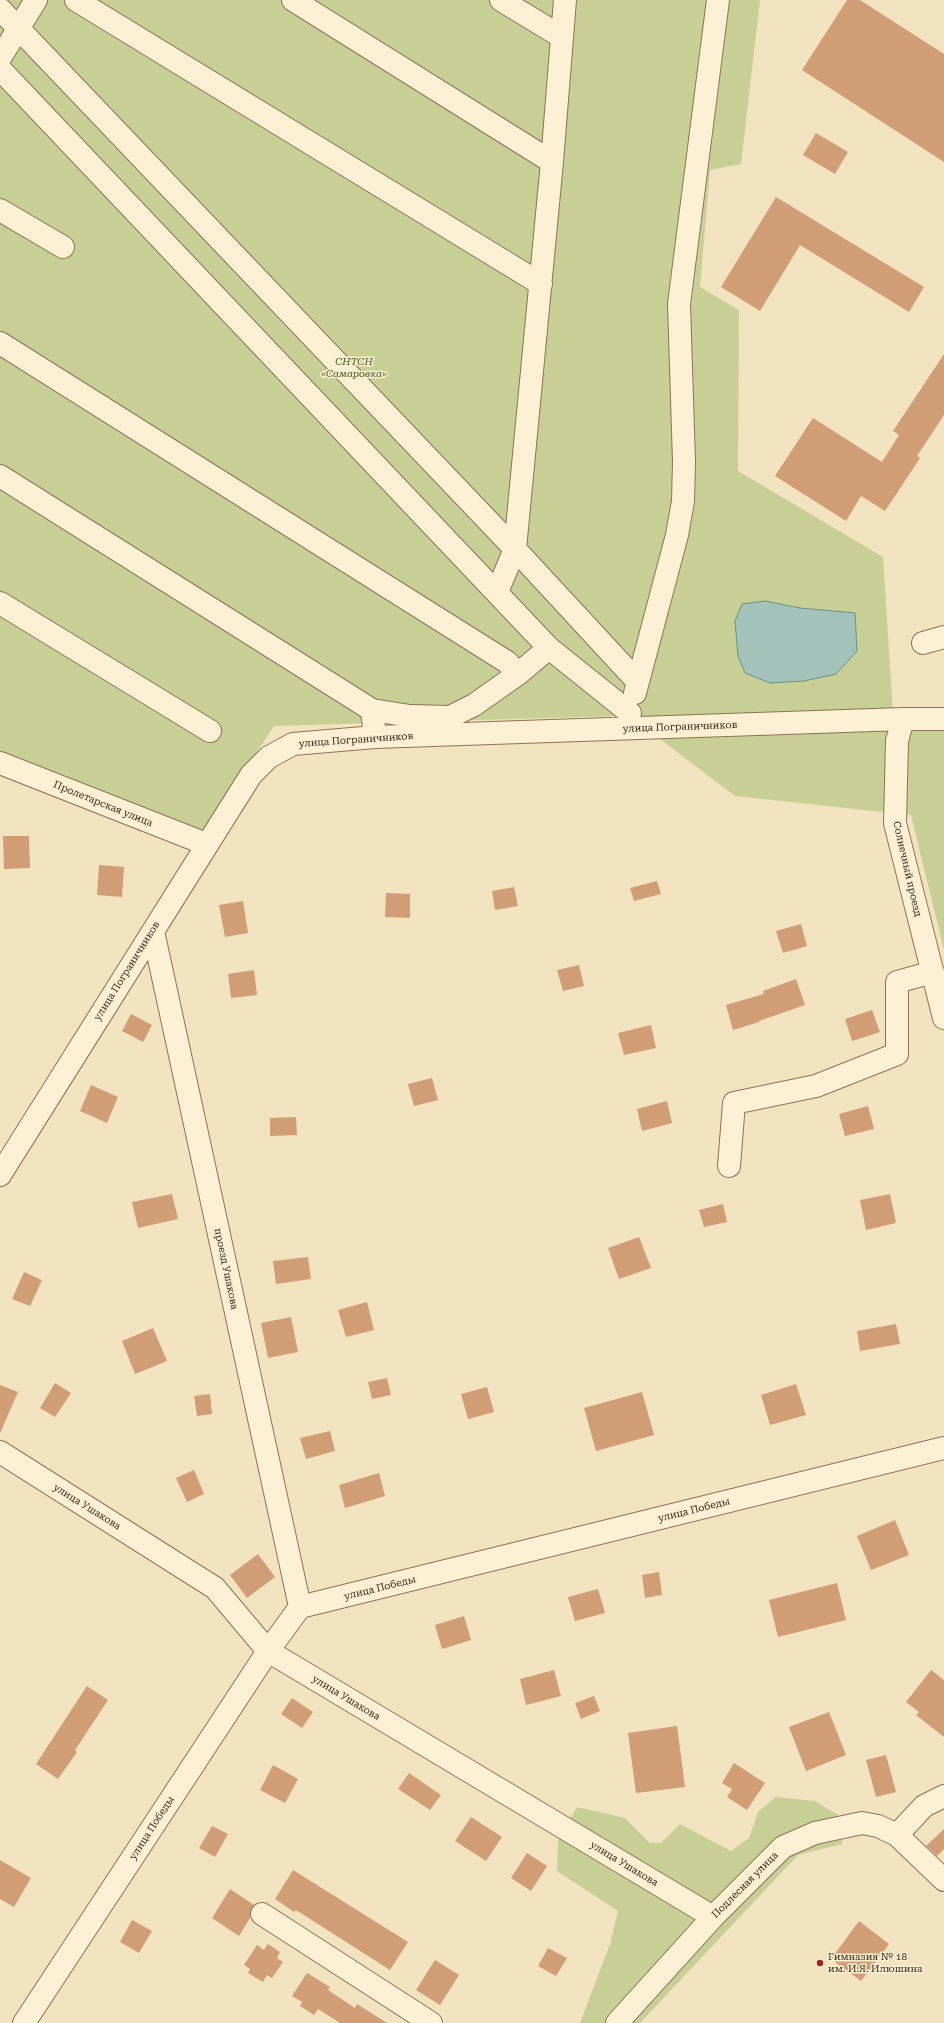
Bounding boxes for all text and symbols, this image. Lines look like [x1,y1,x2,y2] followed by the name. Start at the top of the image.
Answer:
[321,356,387,380] park label: СНТСН «Самаровка»
[622,719,738,735] street label: улица Пограничников
[298,730,414,750] street label: улица Пограничников
[52,779,154,829] street label: Пролетарская улица
[890,820,924,918] street label: Солнечный проезд
[91,919,163,1023] street label: улица Пограничников
[212,1227,240,1311] street label: проезд Ушакова
[51,1481,123,1533] street label: улица Ушакова
[657,1495,731,1525] street label: улица Победы
[343,1573,417,1603] street label: улица Победы
[310,1673,382,1723] street label: улица Ушакова
[127,1794,177,1862] street label: улица Победы
[588,1839,660,1889] street label: улица Ушакова
[709,1849,781,1921] street label: Подлесная улица
[828,1951,922,1974] place label: Гимназия № 18 им. И.Я. Илюшина
[815,1958,825,1968] marker: Гимназия № 18 им. И.Я. Илюшина

